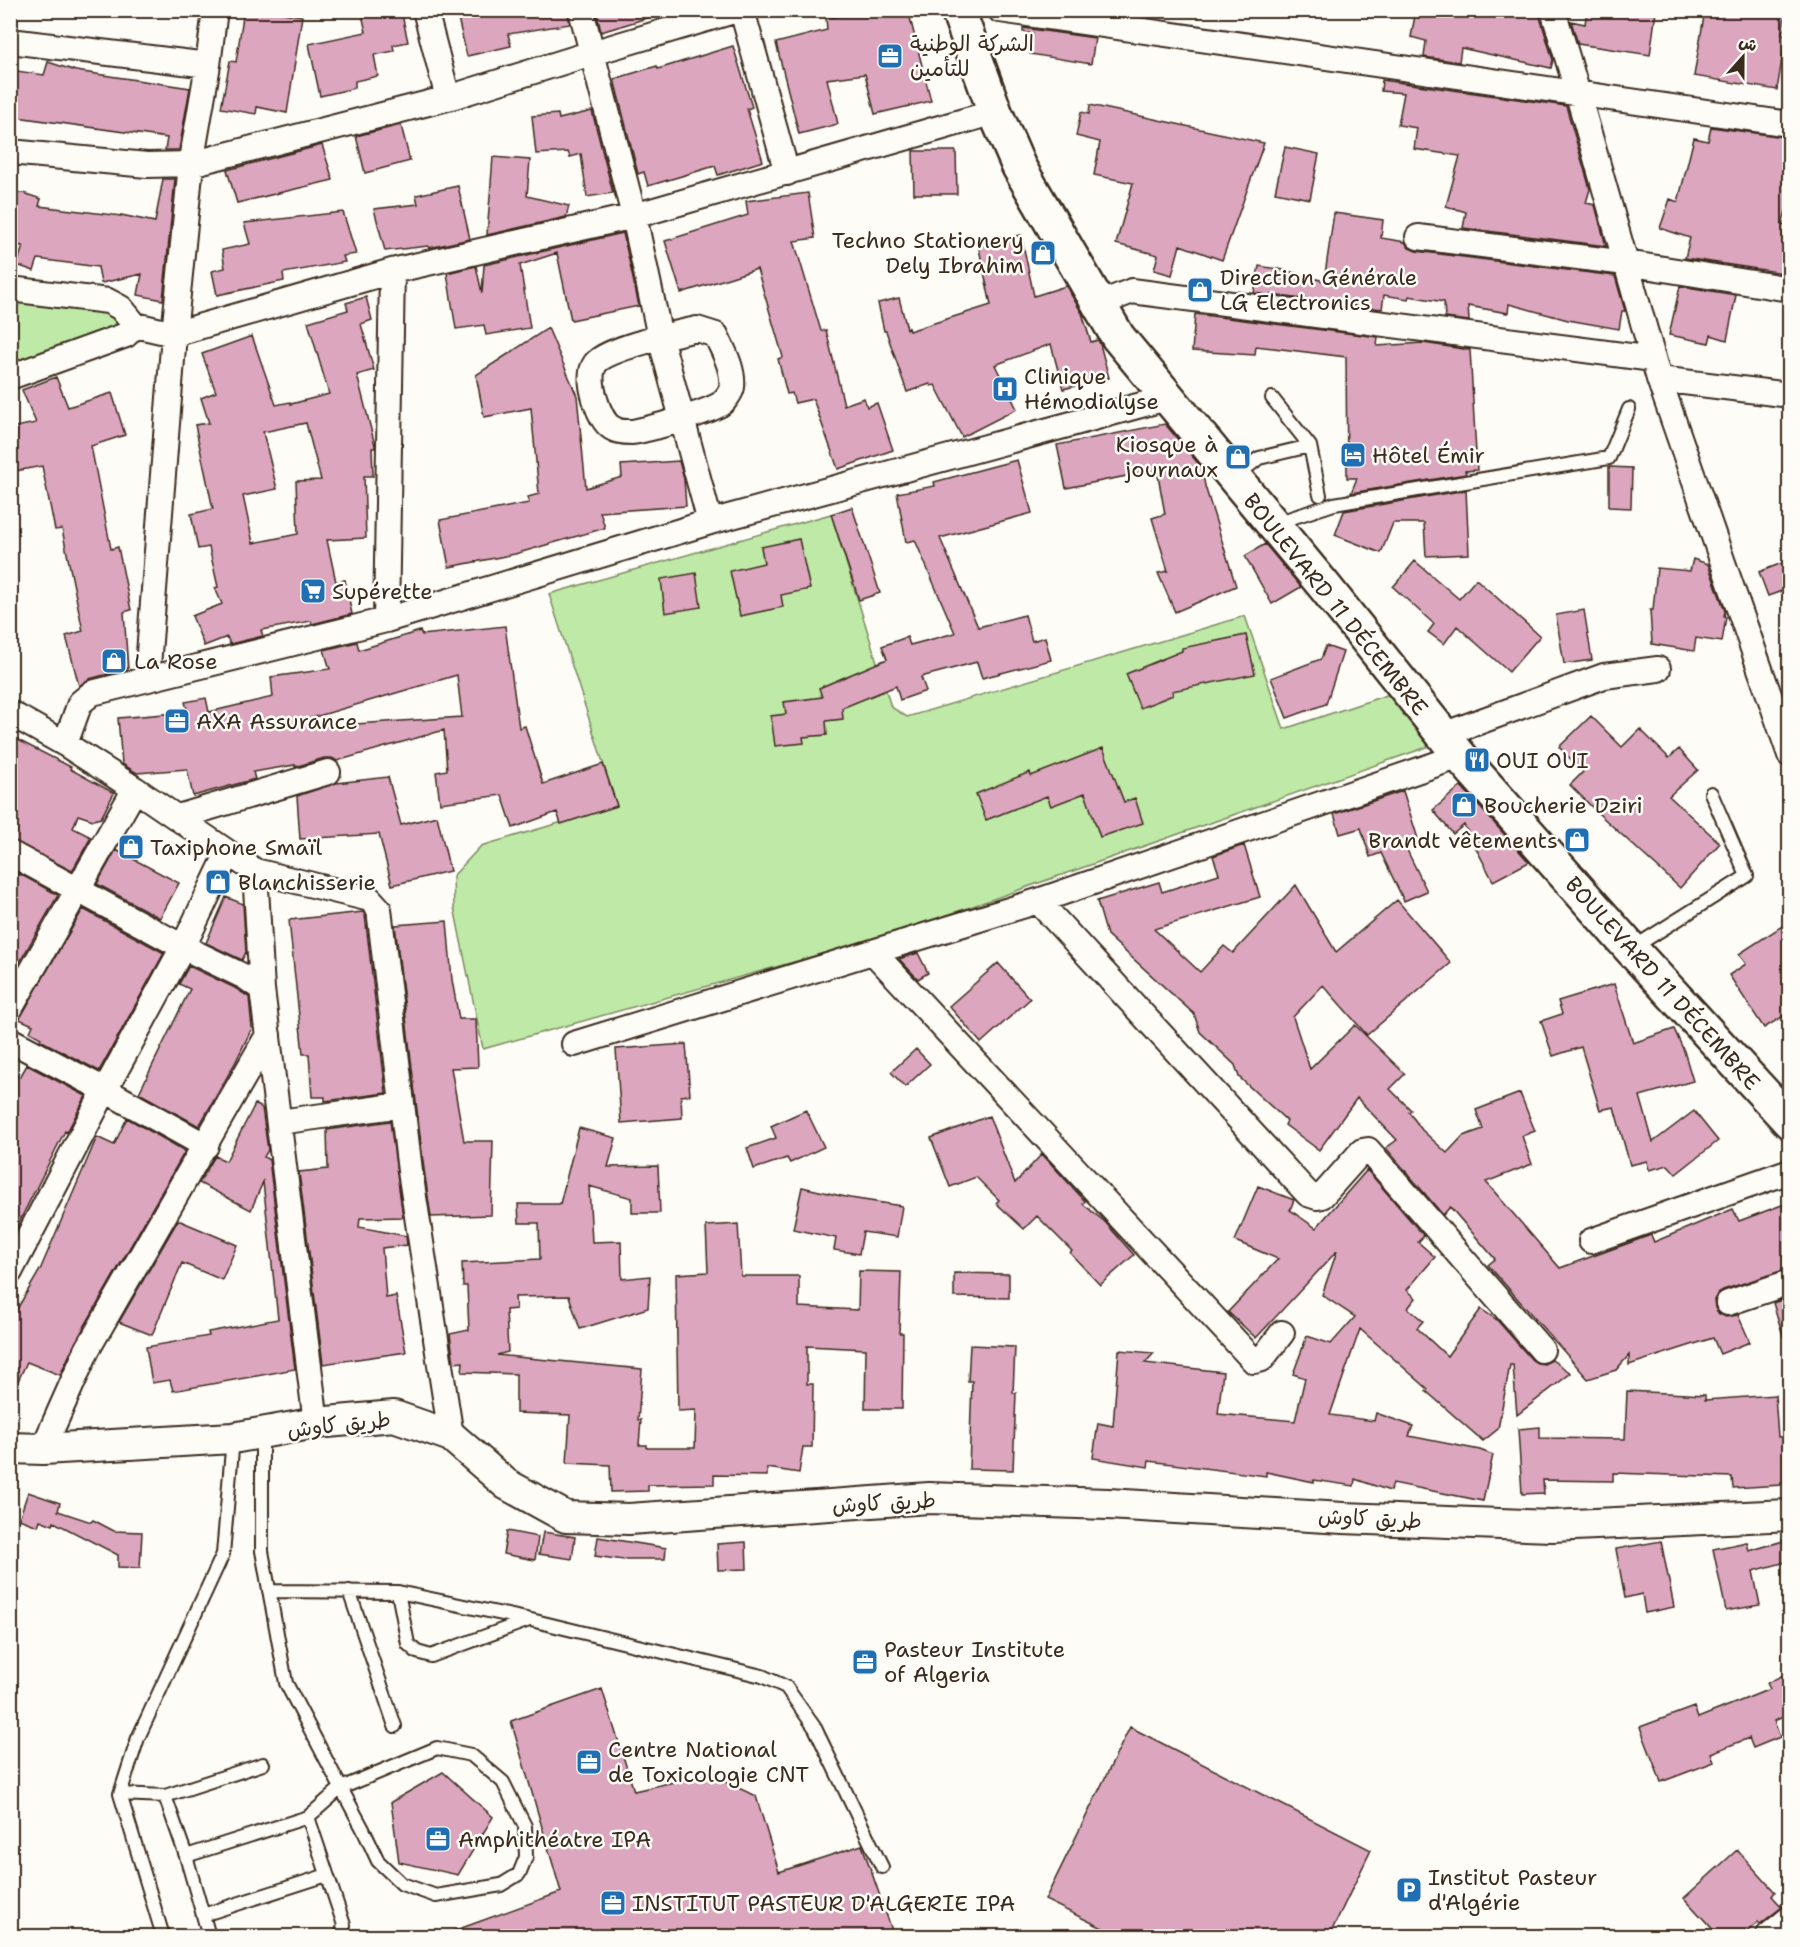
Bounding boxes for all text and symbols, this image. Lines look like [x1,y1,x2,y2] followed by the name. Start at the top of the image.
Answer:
[1713,27,1773,87] north arrow
[910,29,1034,83] place label: الشركة الوطنية للتأمين
[1736,31,1760,56] text: ش
[875,41,905,71] office icon: الشركة الوطنية للتأمين
[832,226,1024,280] place label: Techno Stationery Dely Ibrahim
[1028,238,1058,268] shop icon: Techno Stationery Dely Ibrahim
[1220,263,1417,317] place label: Direction Générale LG Electronics
[1185,275,1215,305] shop icon: Direction Générale LG Electronics
[1024,362,1159,416] place label: Clinique Hémodialyse
[990,374,1020,404] hospital icon: Clinique Hémodialyse
[1116,430,1218,484] place label: Kiosque à journaux
[1338,440,1368,470] hotel icon: Hôtel Émir
[1372,441,1485,470] place label: Hôtel Émir
[1223,442,1253,472] shop icon: Kiosque à journaux
[1237,487,1434,722] street label: BOULEVARD 11 DÉCEMBRE
[298,576,328,606] supermarket icon: Supérette
[332,577,433,606] place label: Supérette
[99,646,129,676] shop icon: La Rose
[134,647,218,676] place label: La Rose
[162,706,192,736] office icon: AXA Assurance
[196,707,358,736] place label: AXA Assurance
[1462,745,1492,775] restaurant icon: OUI OUI
[1496,746,1589,775] place label: OUI OUI
[1449,790,1479,820] shop icon: Boucherie Dziri
[1484,791,1643,820] place label: Boucherie Dziri
[1562,825,1592,855] shop icon: Brandt vêtements
[1368,826,1558,855] place label: Brandt vêtements
[116,832,146,862] shop icon: Taxiphone Smaïl
[150,833,323,862] place label: Taxiphone Smaïl
[203,867,233,897] shop icon: Blanchisserie
[238,868,376,897] place label: Blanchisserie
[1559,870,1766,1096] street label: BOULEVARD 11 DÉCEMBRE
[286,1405,392,1444] street label: طريق كاوش
[831,1485,937,1520] street label: طريق كاوش
[1317,1501,1423,1536] street label: طريق كاوش
[884,1635,1065,1689] place label: Pasteur Institute of Algeria
[850,1647,880,1677] office icon: Pasteur Institute of Algeria
[608,1735,809,1789] place label: Centre National de Toxicologie CNT
[574,1747,604,1777] office icon: Centre National de Toxicologie CNT
[423,1824,453,1854] office icon: Amphithéatre IPA
[458,1825,651,1854] place label: Amphithéatre IPA
[1428,1863,1597,1917] place label: Institut Pasteur d'Algérie
[1394,1875,1424,1905] parking icon: Institut Pasteur d'Algérie
[598,1888,628,1918] office icon: INSTITUT PASTEUR D'ALGERIE IPA
[632,1889,1015,1918] place label: INSTITUT PASTEUR D'ALGERIE IPA

